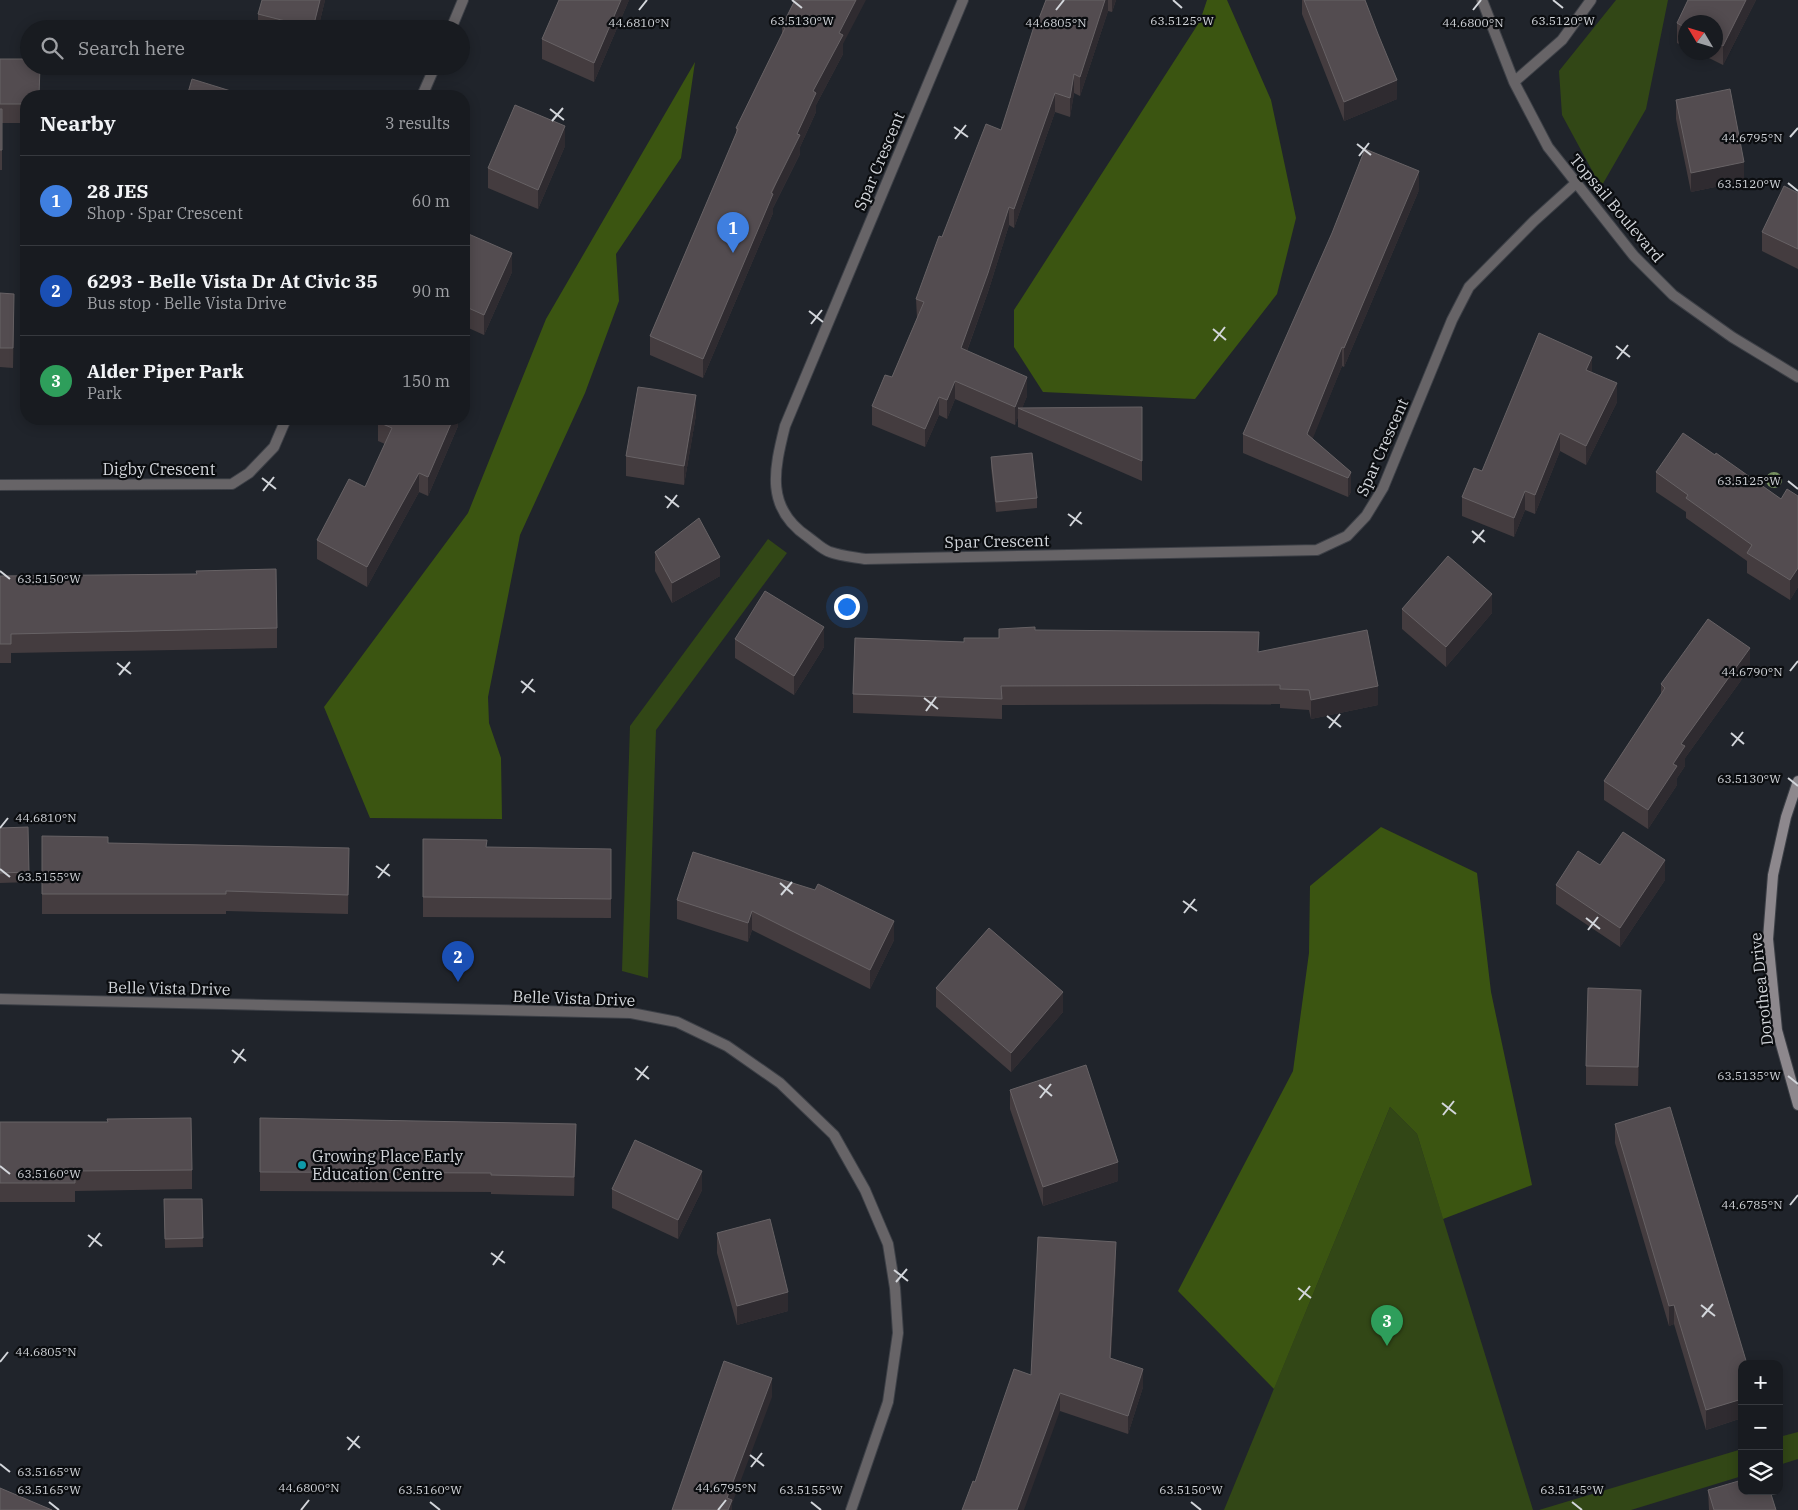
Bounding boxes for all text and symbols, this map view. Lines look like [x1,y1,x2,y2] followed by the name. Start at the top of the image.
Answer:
[770,13,834,28] text: 63.5130°W
[1150,13,1214,28] text: 63.5125°W
[1531,13,1595,28] text: 63.5120°W
[608,15,670,30] text: 44.6810°N
[1025,15,1087,30] text: 44.6805°N
[1442,15,1504,30] text: 44.6800°N
[1678,15,1723,60] north arrow
[20,20,470,75] search box
[38,34,66,62] icon: search
[78,36,185,60] text: Search here
[849,108,909,213] street label: Spar Crescent
[40,109,116,137] text: Nearby
[385,113,450,133] text: 3 results
[1721,130,1783,145] text: 44.6795°N
[1566,150,1668,267] street label: Topsail Boulevard
[1717,176,1781,191] text: 63.5120°W
[87,179,148,203] text: 28 JES
[51,191,61,211] text: 1
[412,191,450,211] text: 60 m
[87,203,243,223] text: Shop · Spar Crescent
[717,212,749,253] pin: 1
[87,269,378,293] text: 6293 - Belle Vista Dr At Civic 35
[51,281,61,301] text: 2
[412,281,450,301] text: 90 m
[87,293,286,313] text: Bus stop · Belle Vista Drive
[87,359,244,383] text: Alder Piper Park
[51,371,61,391] text: 3
[402,371,450,391] text: 150 m
[87,383,122,403] text: Park
[1352,395,1413,499] street label: Spar Crescent
[103,459,216,479] street label: Digby Crescent
[1717,473,1781,488] text: 63.5125°W
[944,530,1050,552] street label: Spar Crescent
[17,571,81,586] text: 63.5150°W
[834,594,860,620] your location
[1721,664,1783,679] text: 44.6790°N
[1717,771,1781,786] text: 63.5130°W
[15,810,77,825] text: 44.6810°N
[17,869,81,884] text: 63.5155°W
[1745,931,1777,1047] street label: Dorothea Drive
[442,941,474,982] pin: 2
[107,977,231,999] street label: Belle Vista Drive
[512,986,636,1010] street label: Belle Vista Drive
[1717,1068,1781,1083] text: 63.5135°W
[312,1146,463,1184] place label: Growing Place Early Education Centre
[296,1159,308,1171] marker: Growing Place Early Education Centre
[17,1166,81,1181] text: 63.5160°W
[1721,1197,1783,1212] text: 44.6785°N
[1371,1305,1403,1346] pin: 3
[15,1344,77,1359] text: 44.6805°N
[1738,1360,1783,1495] map controls
[1738,1360,1783,1405] button: +
[1738,1405,1783,1450] button: −
[1738,1450,1783,1495] button: layers
[17,1464,81,1479] text: 63.5165°W
[278,1480,340,1495] text: 44.6800°N
[695,1480,757,1495] text: 44.6795°N
[17,1482,81,1497] text: 63.5165°W
[398,1482,462,1497] text: 63.5160°W
[779,1482,843,1497] text: 63.5155°W
[1159,1482,1223,1497] text: 63.5150°W
[1540,1482,1604,1497] text: 63.5145°W

